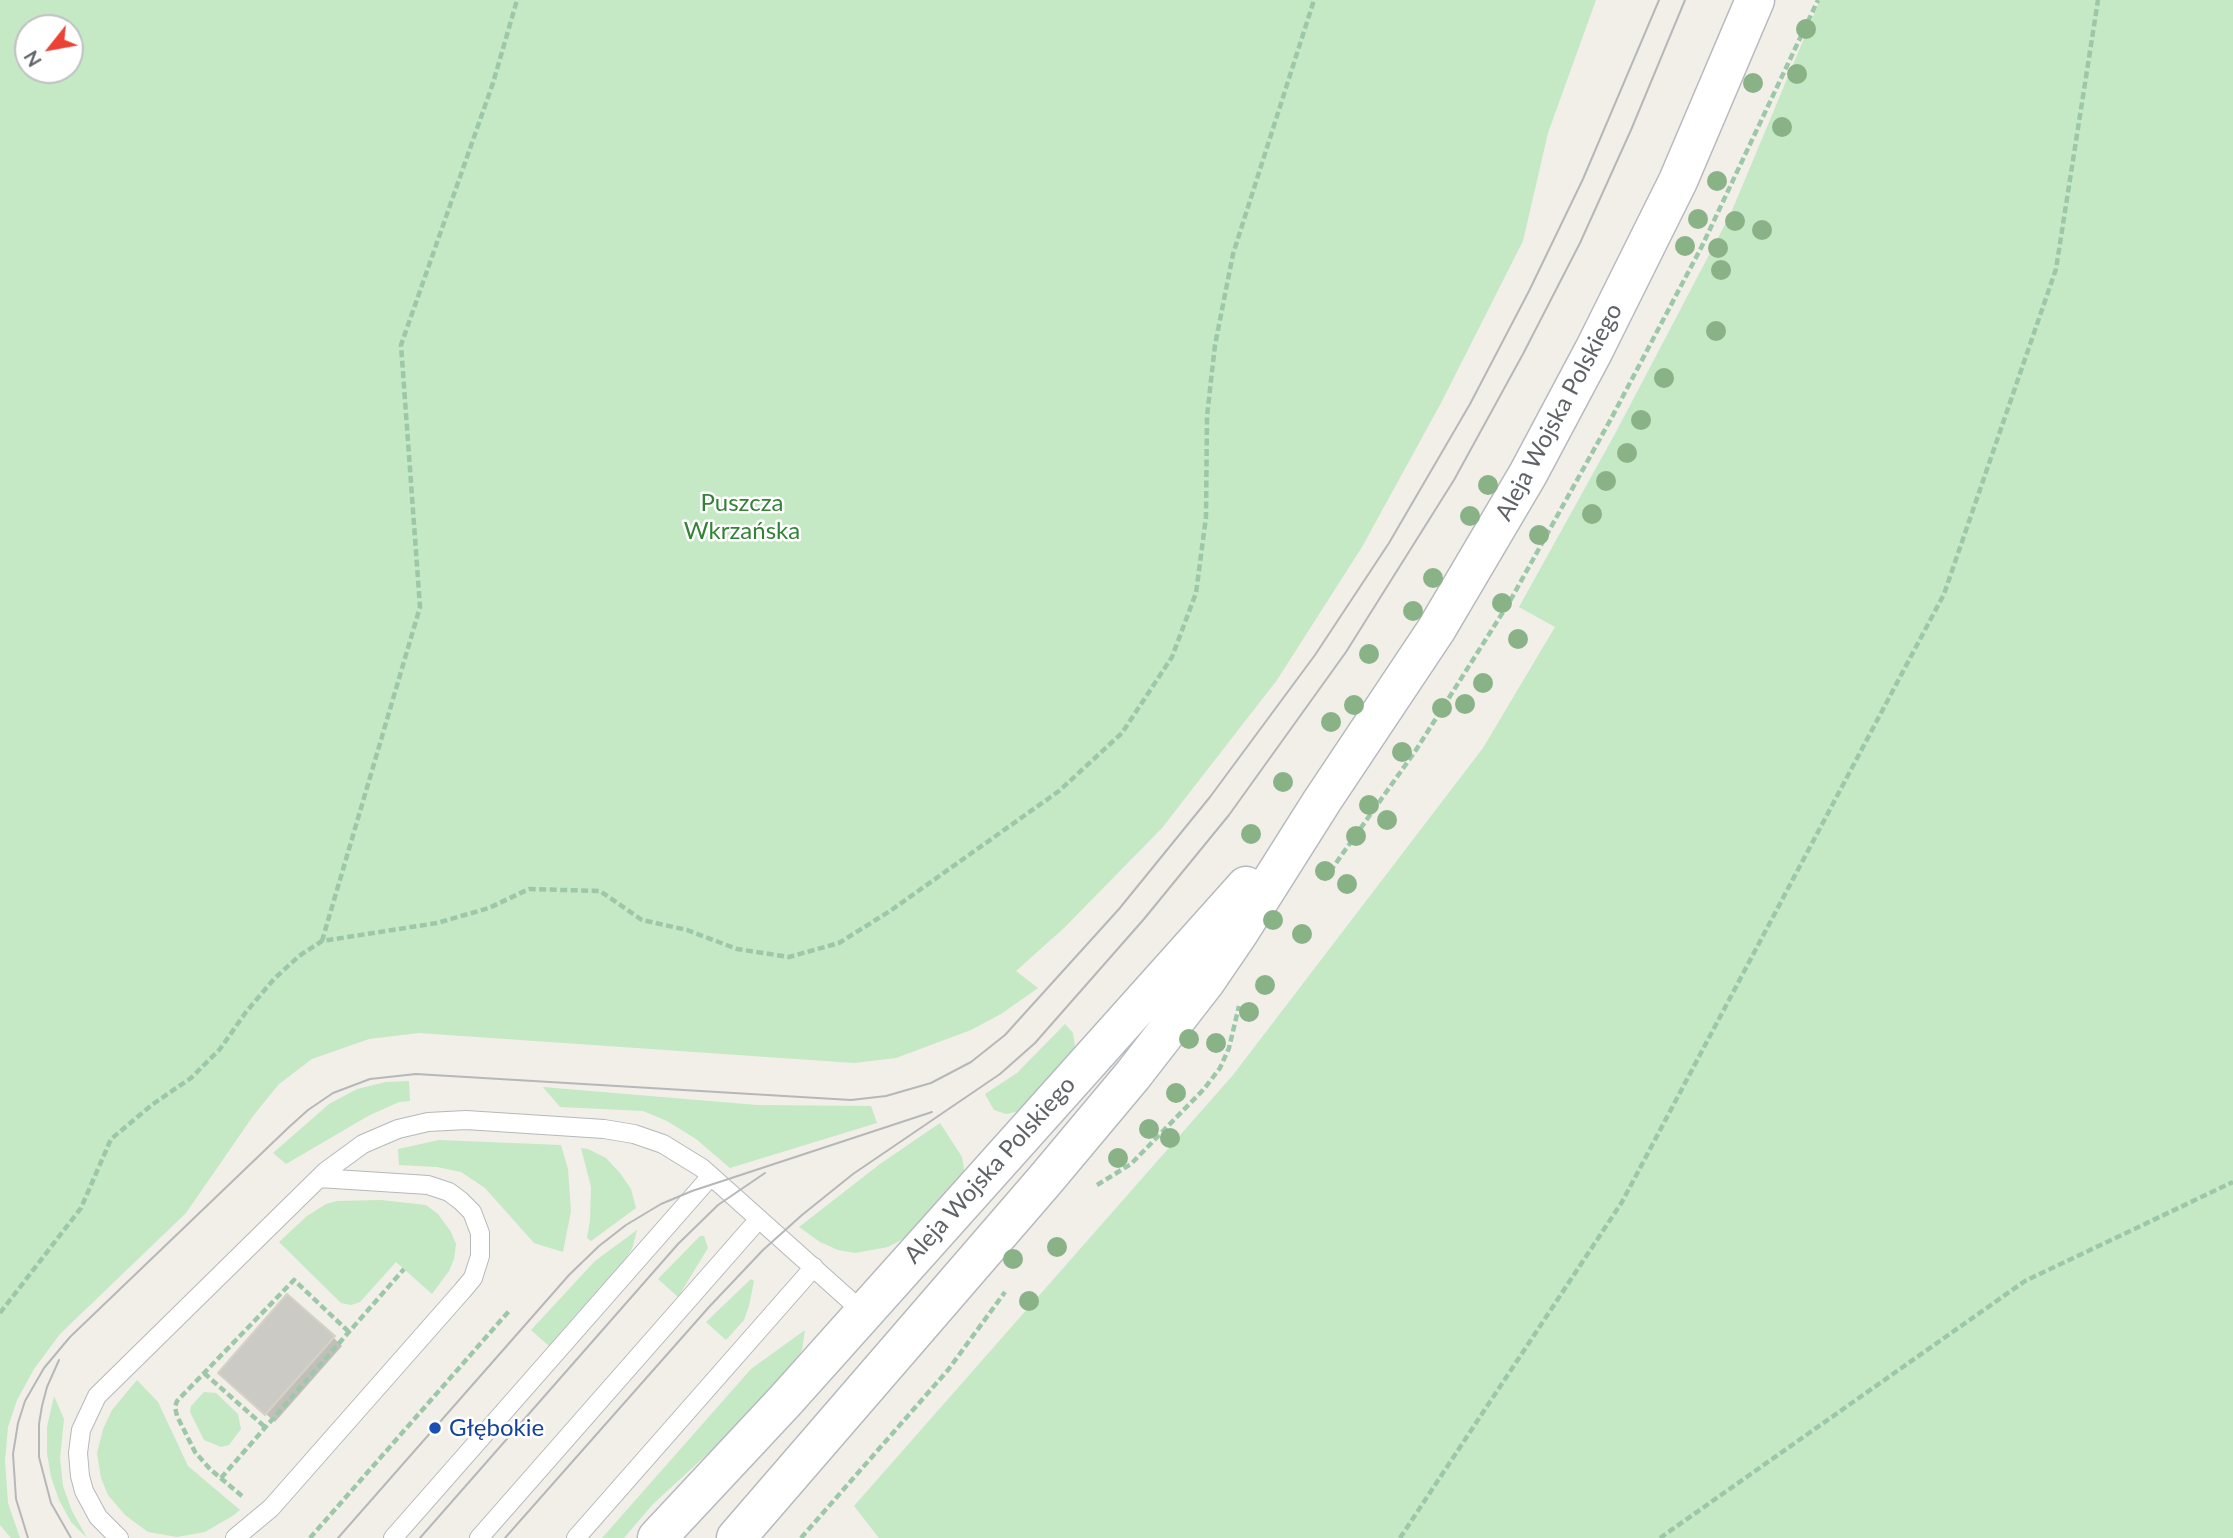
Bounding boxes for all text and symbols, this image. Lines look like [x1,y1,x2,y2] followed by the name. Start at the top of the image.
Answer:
[14,14,84,84] north arrow
[19,47,46,71] text: N
[1490,298,1628,526] street label: Aleja Wojska Polskiego
[684,489,800,545] park label: Puszcza Wkrzańska
[898,1071,1082,1269] street label: Aleja Wojska Polskiego
[449,1414,544,1442] place label: Głębokie
[427,1420,443,1436] marker: Głębokie

